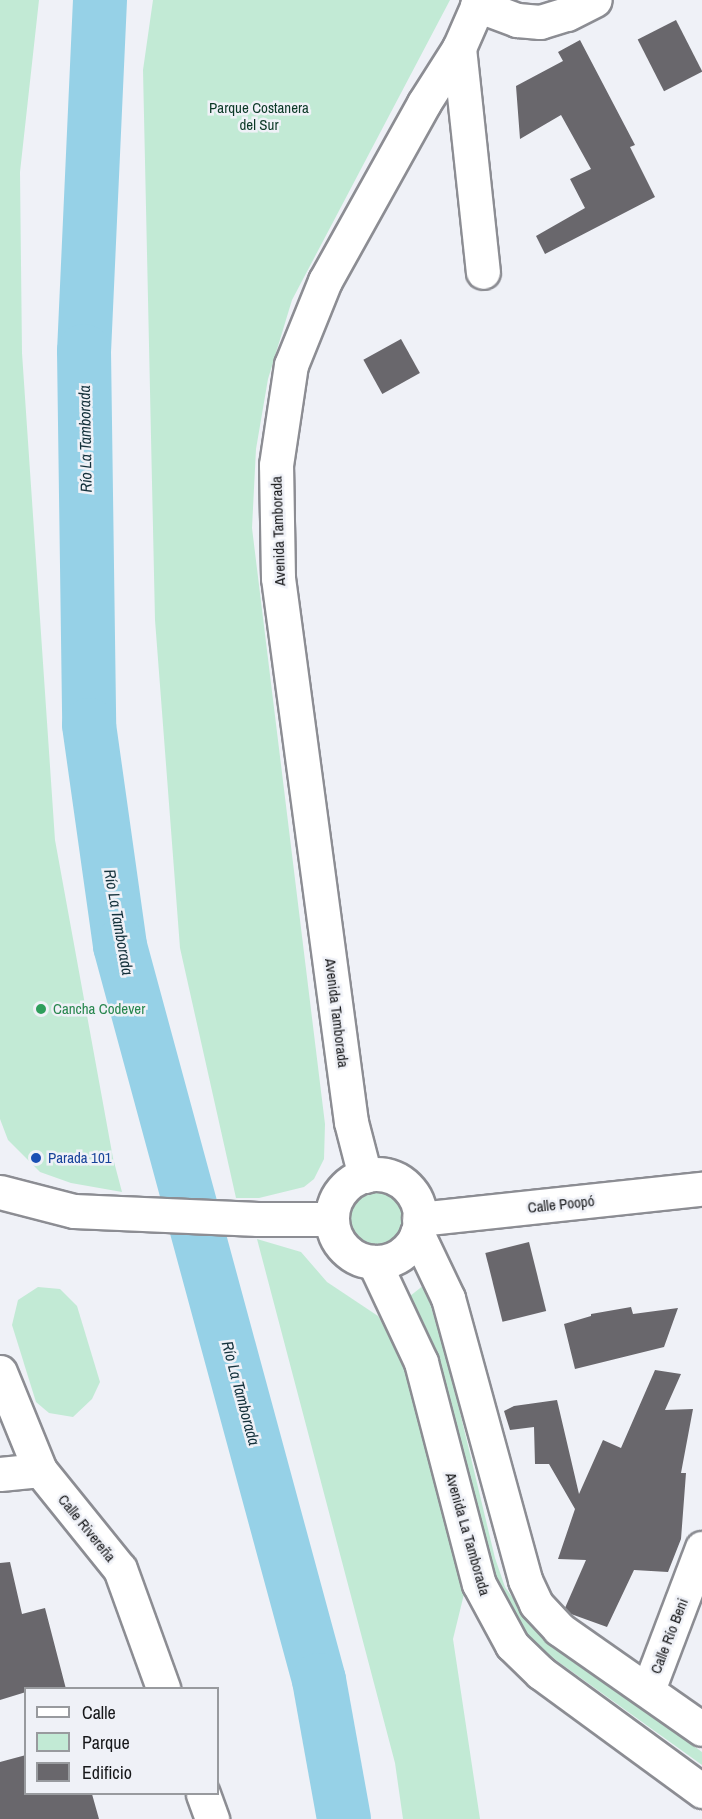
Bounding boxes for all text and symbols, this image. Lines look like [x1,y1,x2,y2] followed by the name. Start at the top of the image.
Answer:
[209,98,309,133] park label: Parque Costanera del Sur
[74,385,96,493] water label: Río La Tamborada
[267,476,289,586] street label: Avenida Tamborada
[100,867,138,977] water label: Río La Tamborada
[321,957,353,1069] street label: Avenida Tamborada
[53,1000,145,1018] place label: Cancha Codever
[34,1002,48,1016] marker: Cancha Codever
[48,1149,112,1167] place label: Parada 101
[29,1151,43,1165] marker: Parada 101
[527,1192,595,1216] street label: Calle Poopó
[218,1339,264,1447] water label: Río La Tamborada
[442,1470,494,1598] street label: Avenida La Tamborada
[54,1491,120,1565] street label: Calle Rivereña
[646,1596,692,1676] street label: Calle Río Beni
[24,1687,219,1795] legend
[82,1700,116,1725] text: Calle
[82,1730,130,1755] text: Parque
[82,1760,132,1785] text: Edificio

